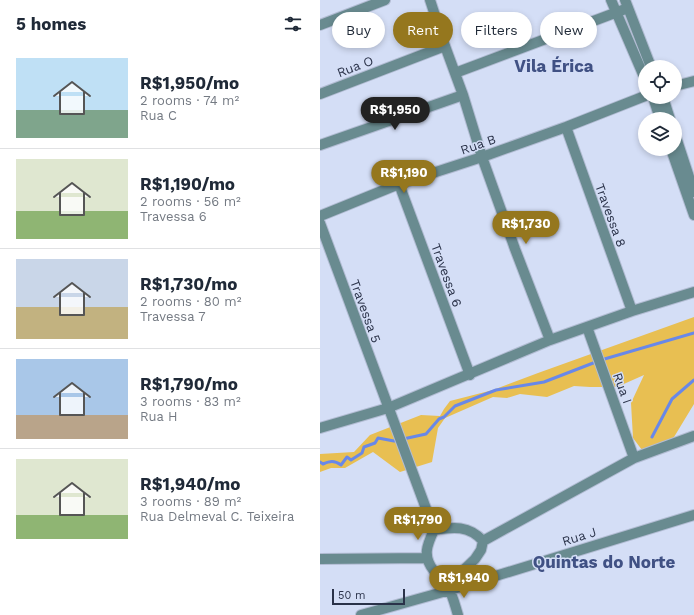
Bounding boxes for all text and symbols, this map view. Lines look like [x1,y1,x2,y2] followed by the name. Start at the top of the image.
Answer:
[332,12,385,48] chip: Buy
[393,12,453,48] chip: Rent
[461,12,532,48] chip: Filters
[540,12,597,48] chip: New
[282,13,304,35] icon: filters
[16,14,86,34] text: 5 homes
[335,53,375,80] street label: Rua O
[514,56,594,76] district label: Vila Érica
[638,60,682,156] map controls
[638,60,682,104] button: locate
[140,73,239,93] text: R$1,950/mo
[48,74,96,122] icon: home
[140,93,239,108] text: 2 rooms · 74 m²
[358,97,432,131] pin: R$1,950
[370,102,420,117] text: R$1,950
[140,108,177,123] text: Rua C
[638,112,682,156] button: layers
[458,131,498,158] street label: Rua B
[367,160,441,194] pin: R$1,190
[380,165,428,180] text: R$1,190
[140,174,235,194] text: R$1,190/mo
[48,175,96,223] icon: home
[592,181,629,249] street label: Travessa 8
[140,194,241,209] text: 2 rooms · 56 m²
[140,209,207,224] text: Travessa 6
[489,211,563,245] pin: R$1,730
[501,216,551,231] text: R$1,730
[428,241,465,309] street label: Travessa 6
[140,274,237,294] text: R$1,730/mo
[48,275,96,323] icon: home
[347,277,384,345] street label: Travessa 5
[140,294,241,309] text: 2 rooms · 80 m²
[140,309,205,324] text: Travessa 7
[610,371,635,406] street label: Rua I
[140,374,238,394] text: R$1,790/mo
[48,375,96,423] icon: home
[140,394,241,409] text: 3 rooms · 83 m²
[140,409,178,424] text: Rua H
[140,474,240,494] text: R$1,940/mo
[48,475,96,523] icon: home
[140,494,241,509] text: 3 rooms · 89 m²
[381,507,455,541] pin: R$1,790
[140,509,294,524] text: Rua Delmeval C. Teixeira
[393,512,443,527] text: R$1,790
[560,524,598,549] street label: Rua J
[533,552,675,572] district label: Quintas do Norte
[427,565,501,599] pin: R$1,940
[438,570,490,585] text: R$1,940
[332,587,405,606] scale bar
[338,589,365,602] text: 50 m

